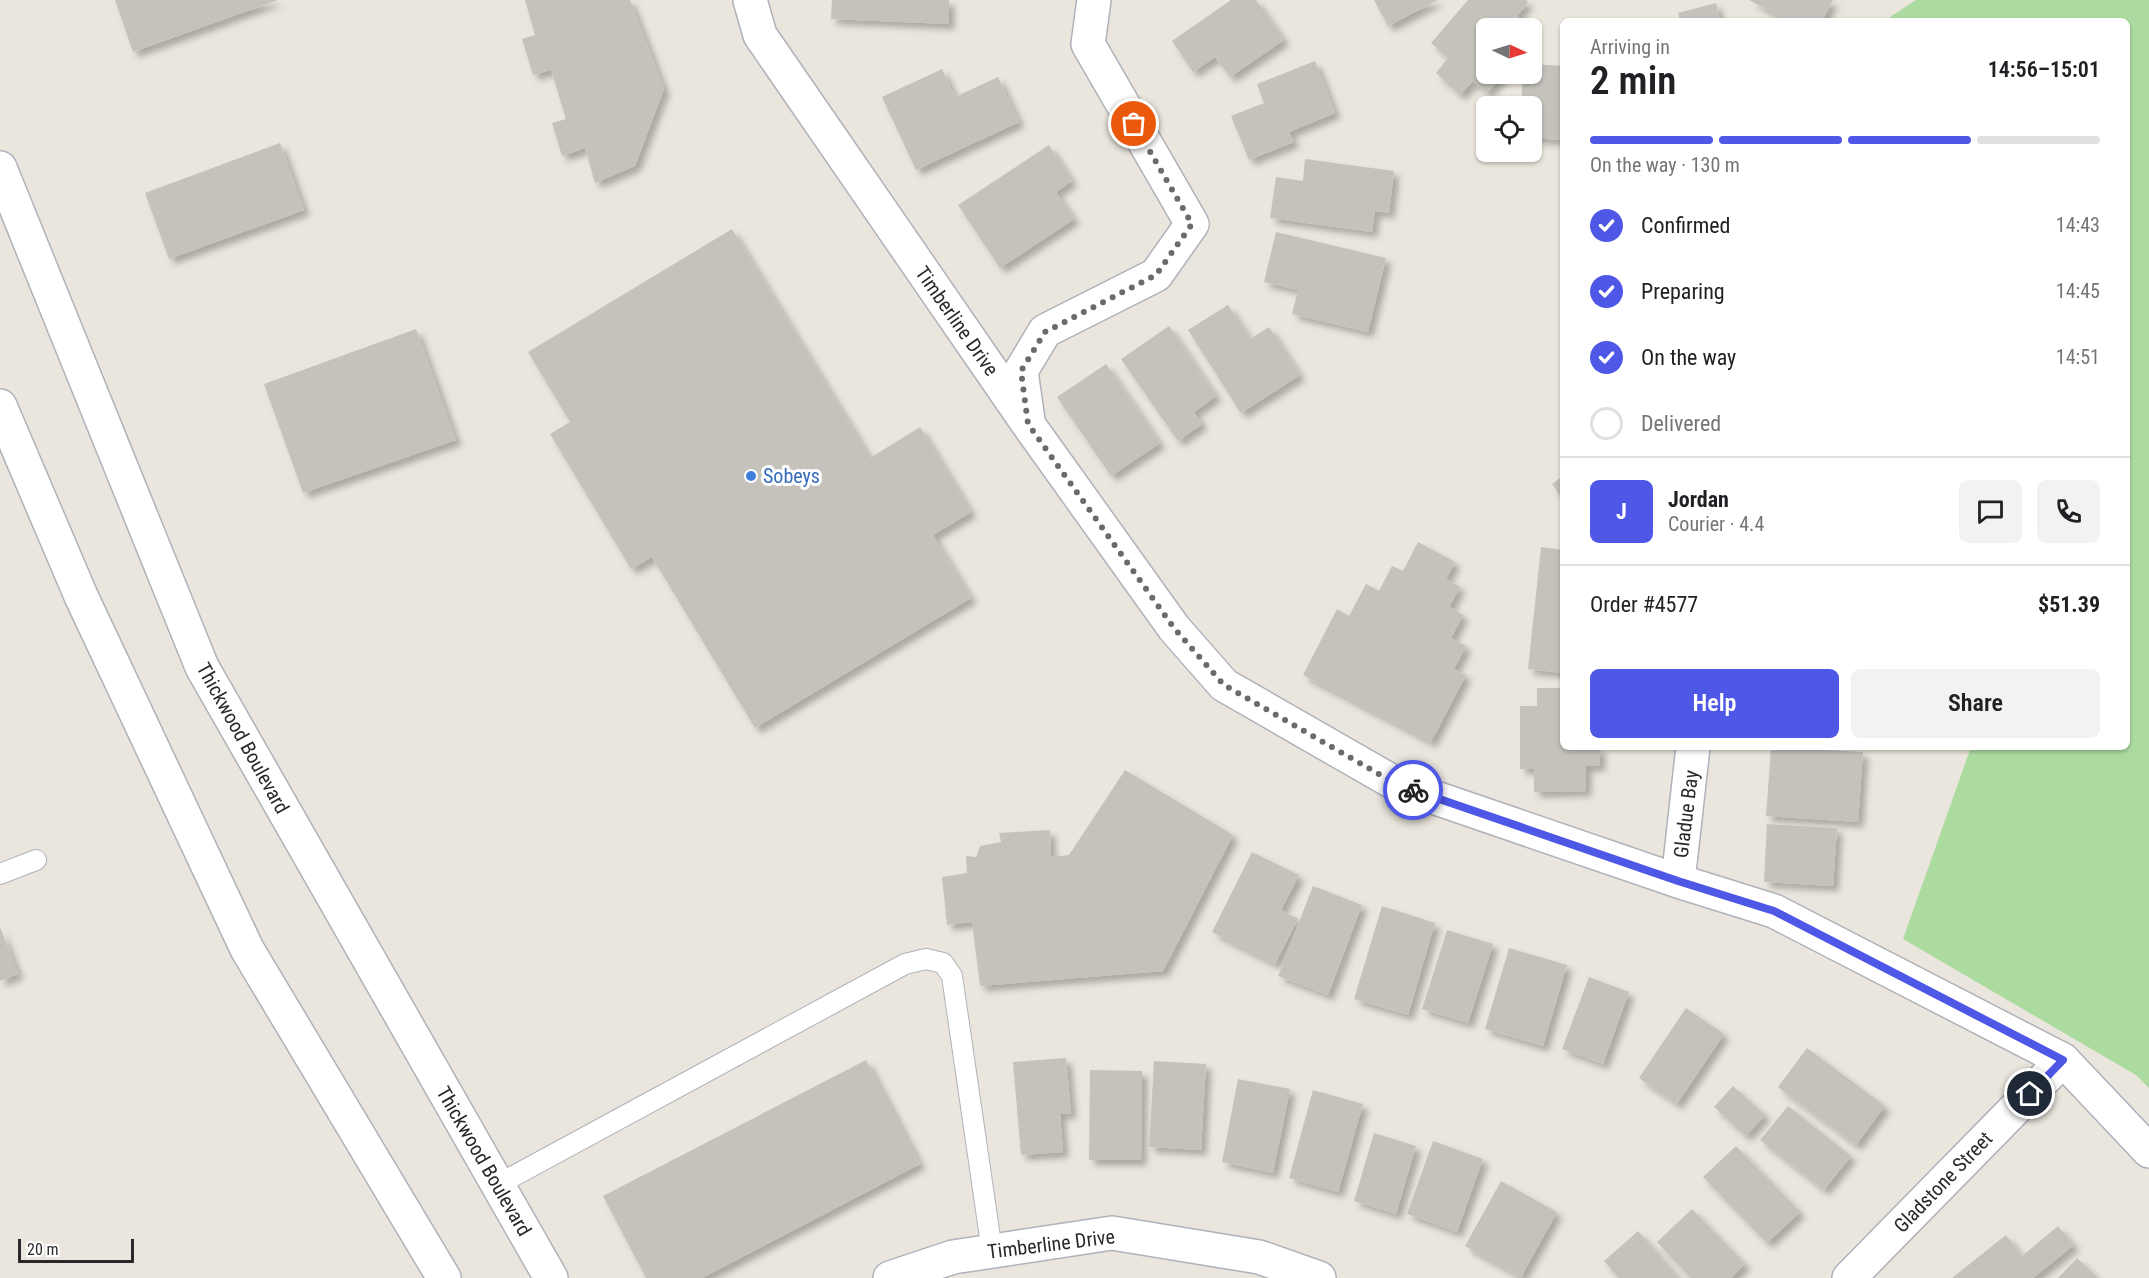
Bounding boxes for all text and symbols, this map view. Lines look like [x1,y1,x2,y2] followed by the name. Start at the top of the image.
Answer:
[1476,18,1542,84] north arrow
[1476,18,1542,162] map controls
[1590,35,1670,59] text: Arriving in
[1988,57,2100,82] text: 14:56–15:01
[1590,58,1676,104] text: 2 min
[1476,96,1542,162] button: locate
[1108,98,1159,149] pin
[1117,107,1150,140] icon: bag
[1590,153,1740,177] text: On the way · 130 m
[1590,209,1623,242] icon: check
[1641,213,1730,238] text: Confirmed
[2056,213,2100,237] text: 14:43
[910,262,1004,380] street label: Timberline Drive
[1590,275,1623,308] icon: check
[1641,279,1725,304] text: Preparing
[2056,279,2100,303] text: 14:45
[1590,341,1623,374] icon: check
[1641,345,1736,370] text: On the way
[2056,345,2100,369] text: 14:51
[1641,411,1721,436] text: Delivered
[763,464,820,488] place label: Sobeys
[744,469,758,483] marker: Sobeys
[1959,480,2022,543] button: chat
[2037,480,2100,543] button: phone
[1668,487,1729,512] text: Jordan
[1616,499,1627,524] text: J
[1668,512,1764,536] text: Courier · 4.4
[1590,592,1698,617] text: Order #4577
[2038,592,2100,617] text: $51.39
[192,658,294,818] street label: Thickwood Boulevard
[1590,669,1839,738] button: Help
[1851,669,2100,738] button: Share
[1383,760,1443,820] courier
[1669,769,1703,859] street label: Gladue Bay
[1397,774,1430,807] icon: bike
[2004,1068,2055,1119] pin
[2013,1077,2046,1110] icon: home
[431,1082,537,1240] street label: Thickwood Boulevard
[1889,1126,1997,1238] street label: Gladstone Street
[986,1224,1116,1264] street label: Timberline Drive
[18,1236,134,1264] scale bar
[27,1240,59,1259] text: 20 m

